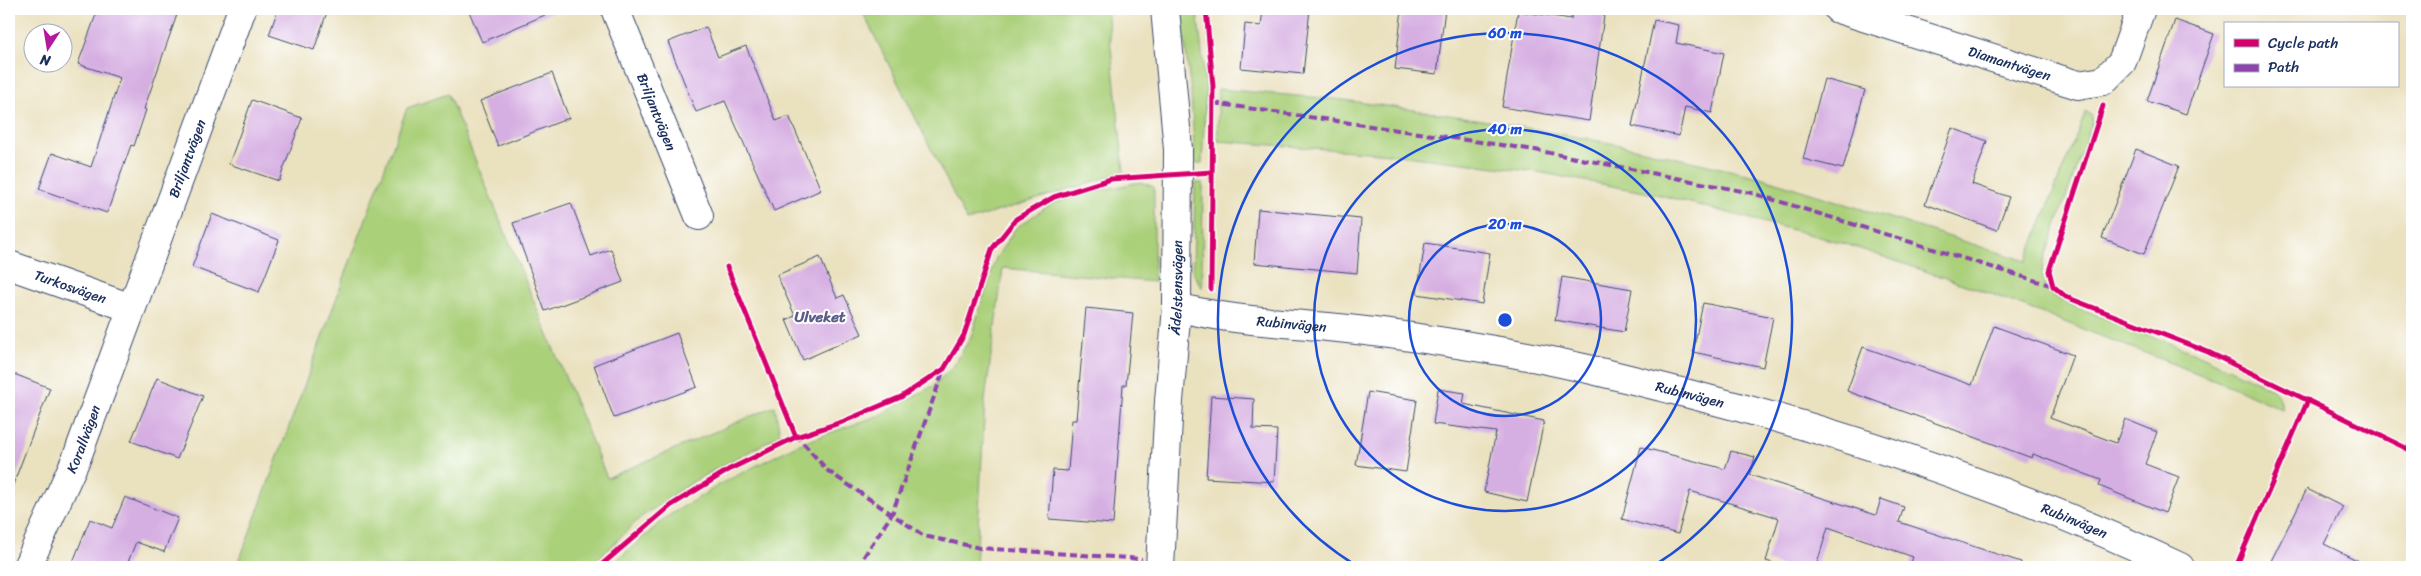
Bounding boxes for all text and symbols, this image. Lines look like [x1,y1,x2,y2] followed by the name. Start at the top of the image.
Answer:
[1487,20,1522,46] text: 60 m
[22,22,72,72] north arrow
[2224,22,2398,88] legend
[2268,30,2339,56] text: Cycle path
[1965,39,2054,89] street label: Diamantvägen
[38,47,54,74] text: N
[2268,54,2299,80] text: Path
[629,69,683,155] street label: Briljantvägen
[161,115,214,201] street label: Briljantvägen
[1487,116,1523,142] text: 40 m
[1487,211,1522,237] text: 20 m
[1163,240,1190,337] street label: Ädelstensvägen
[31,263,110,311] street label: Turkosvägen
[794,304,846,330] district label: Ulveket
[1255,309,1328,340] street label: Rubinvägen
[1496,311,1514,329] centre of rings
[1653,374,1727,416] street label: Rubinvägen
[59,401,108,477] street label: Korallvägen
[2037,496,2112,546] street label: Rubinvägen

